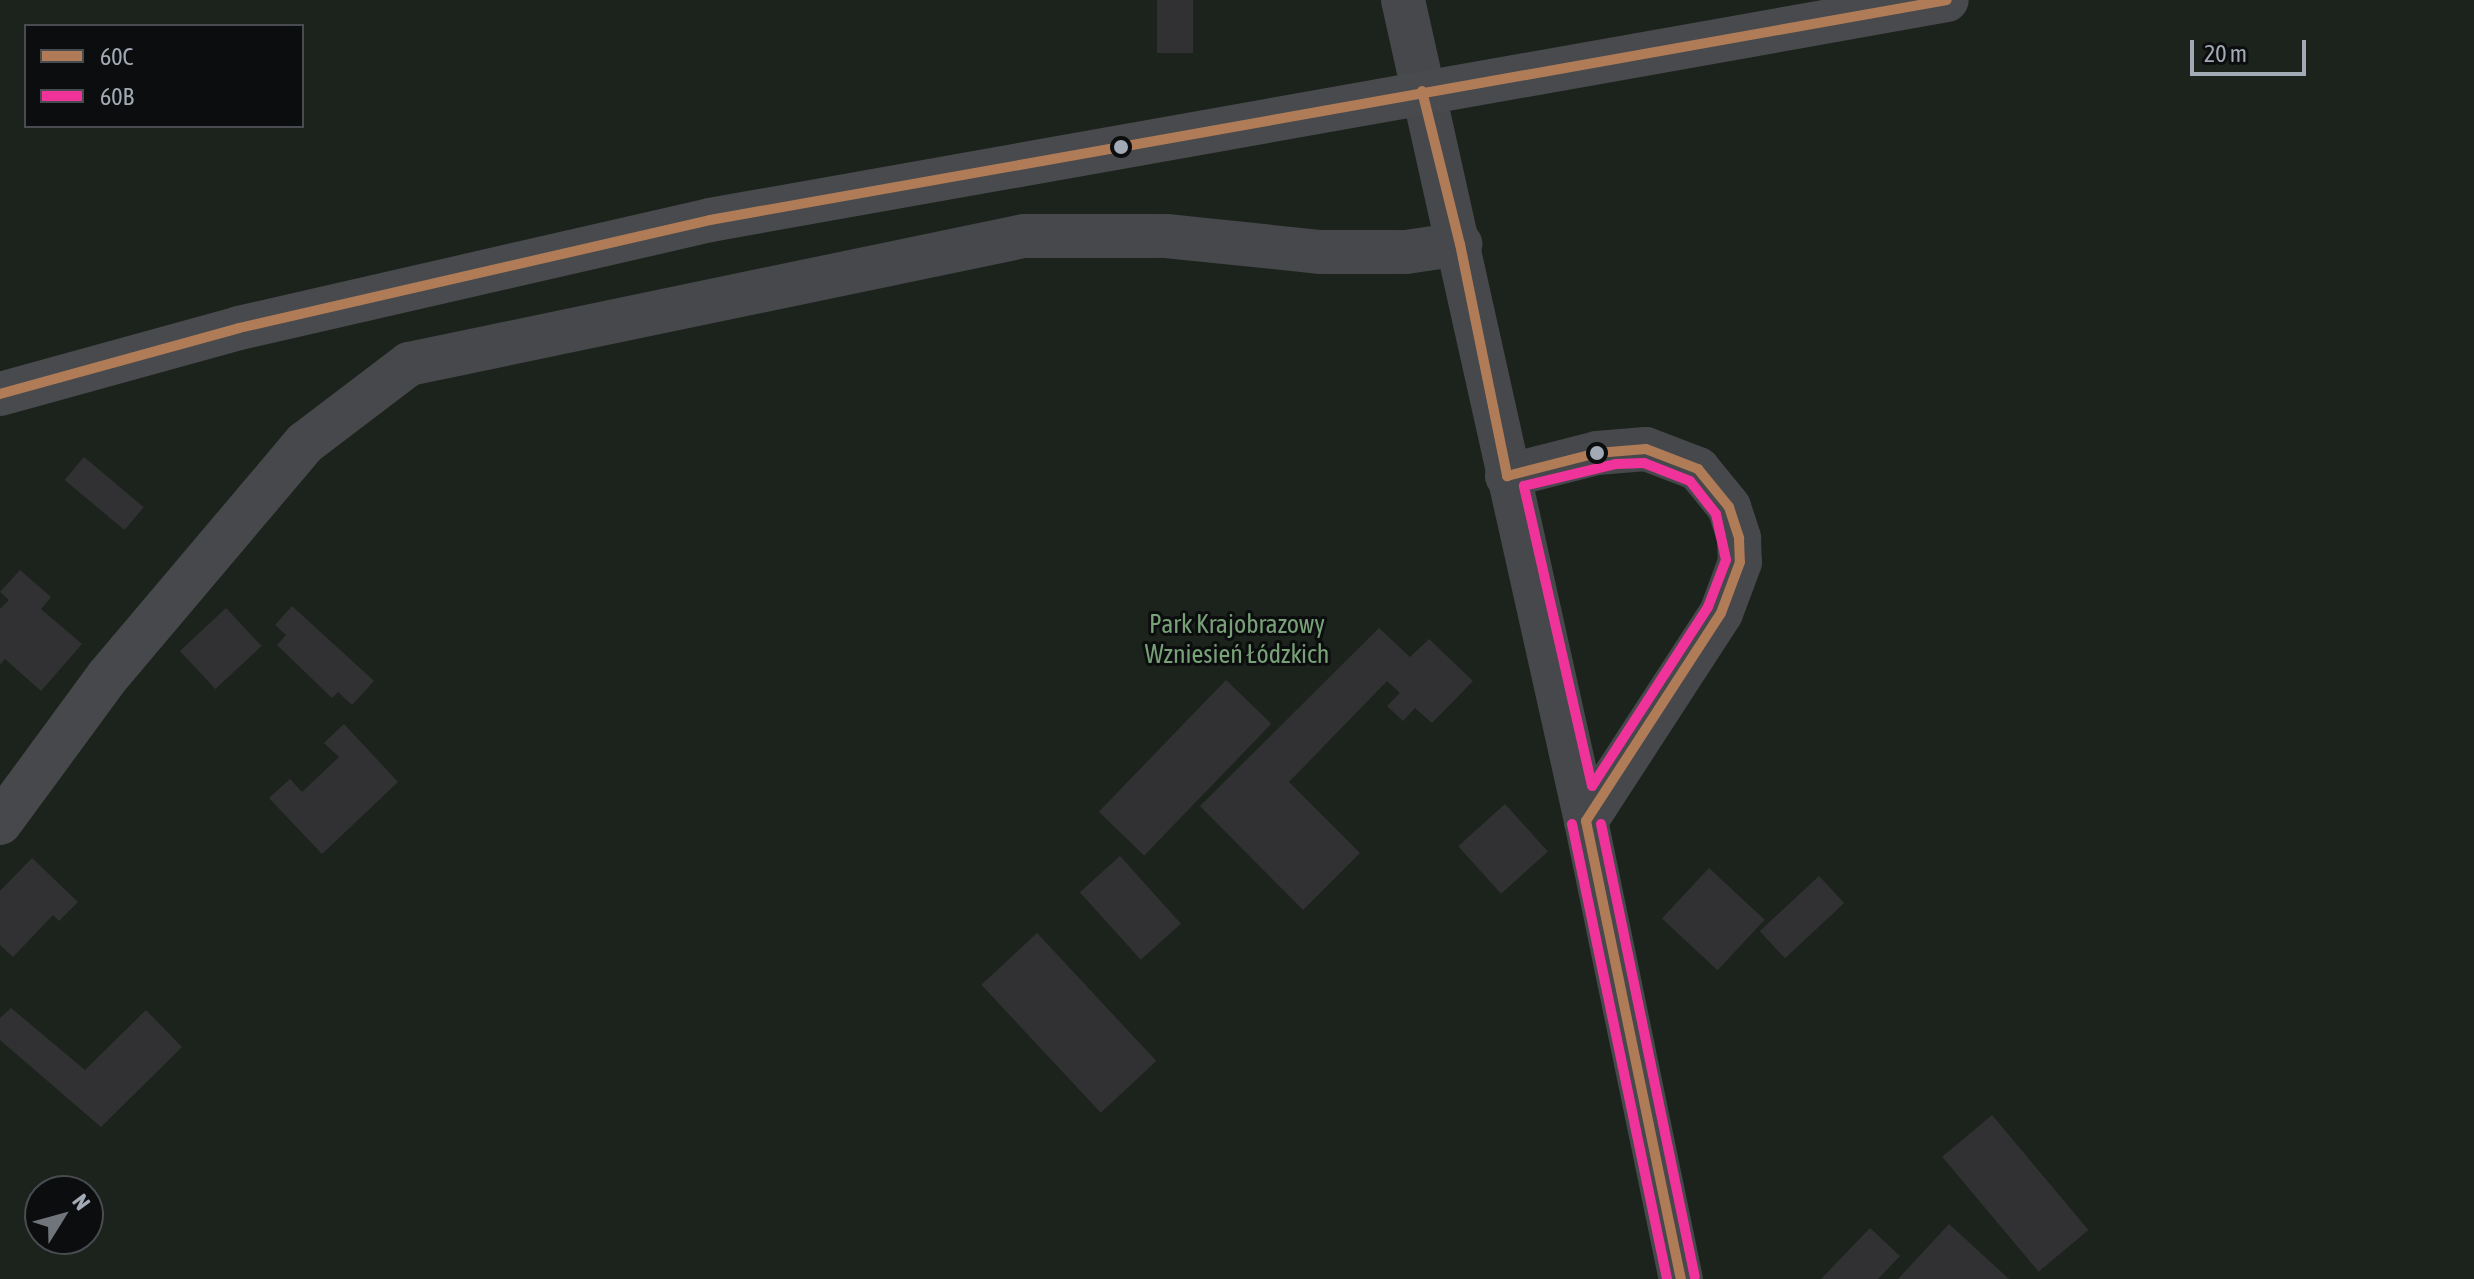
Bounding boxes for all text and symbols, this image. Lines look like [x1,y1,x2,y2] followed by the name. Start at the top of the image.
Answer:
[24,24,304,128] legend
[2194,24,2310,74] scale bar
[2204,40,2247,67] text: 20 m
[100,43,133,70] text: 60C
[100,83,134,110] text: 60B
[1113,139,1129,155] unlabelled marker
[1589,445,1605,461] unlabelled marker
[1145,609,1329,670] park label: Park Krajobrazowy Wzniesień Łódzkich
[24,1175,104,1255] north arrow
[67,1189,96,1215] text: N

